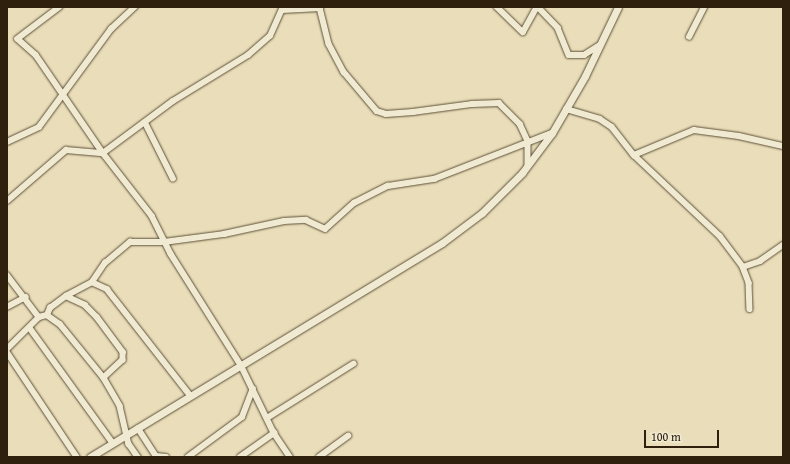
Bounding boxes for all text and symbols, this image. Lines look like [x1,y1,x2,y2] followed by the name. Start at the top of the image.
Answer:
[646,422,721,448] scale bar
[651,428,681,445] text: 100 m

